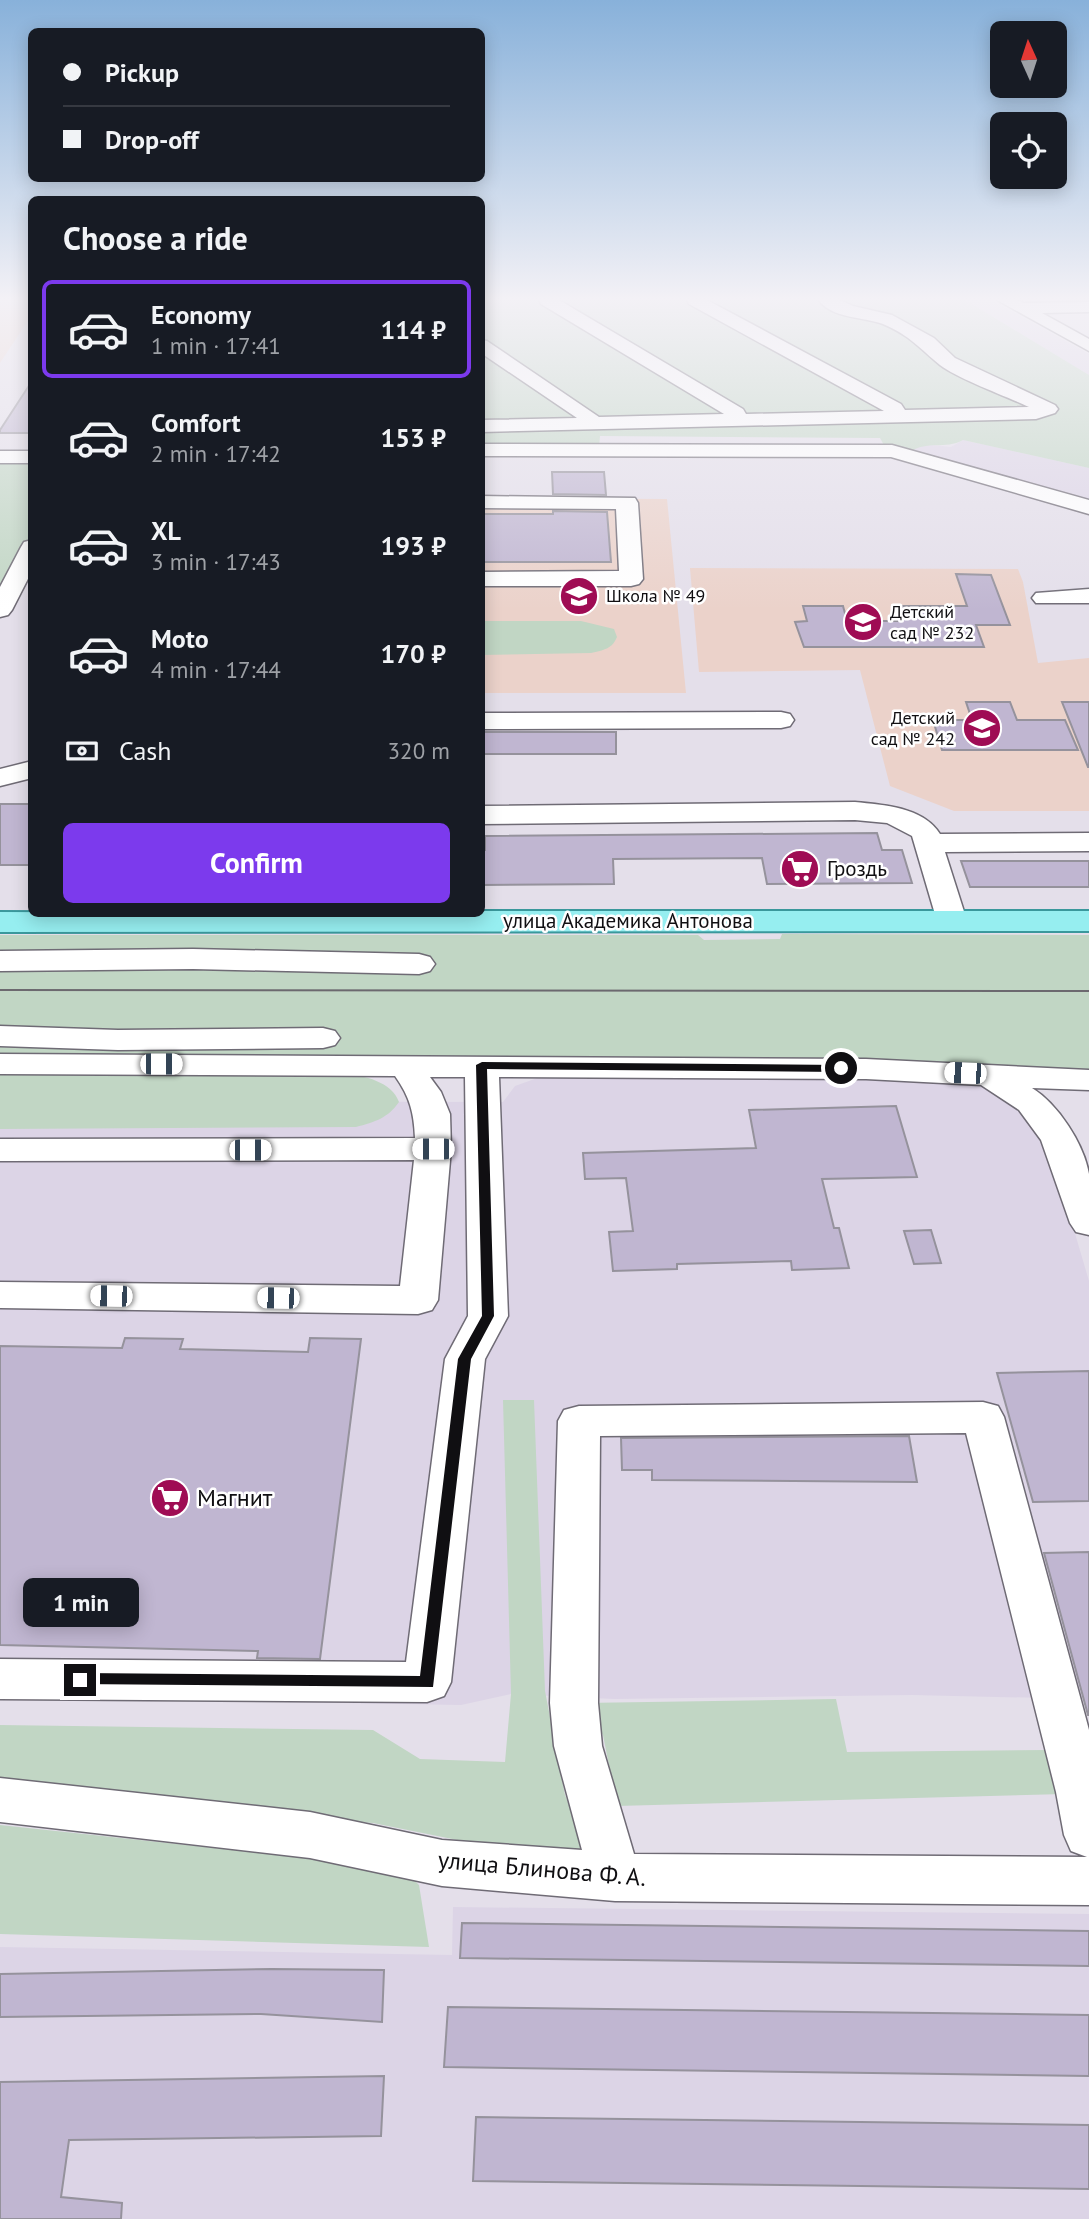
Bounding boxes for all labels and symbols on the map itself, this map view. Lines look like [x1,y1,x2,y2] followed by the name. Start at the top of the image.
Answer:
[990,21,1068,98] north arrow
[558,575,600,617] school or university icon: Школа № 49
[606,584,705,607] place label: Школа № 49
[890,600,974,644] place label: Детский сад № 232
[842,601,884,643] school or university icon: Детский сад № 232
[871,706,955,750] place label: Детский сад № 242
[961,707,1003,749] school or university icon: Детский сад № 242
[779,848,821,890] supermarket icon: Гроздь
[827,855,887,882] place label: Гроздь
[503,907,753,934] street label: улица Академика Антонова
[825,1052,857,1084] route start
[141,1054,183,1075] car
[944,1062,987,1084] car
[413,1139,455,1160] car
[230,1140,272,1161] car
[90,1285,133,1307] car
[257,1287,300,1309] car
[149,1477,191,1519] supermarket icon: Магнит
[197,1482,273,1513] place label: Магнит
[22,1578,138,1628] callout: 1 min
[64,1664,96,1696] route end
[437,1844,647,1893] street label: улица Блинова Ф. А.

